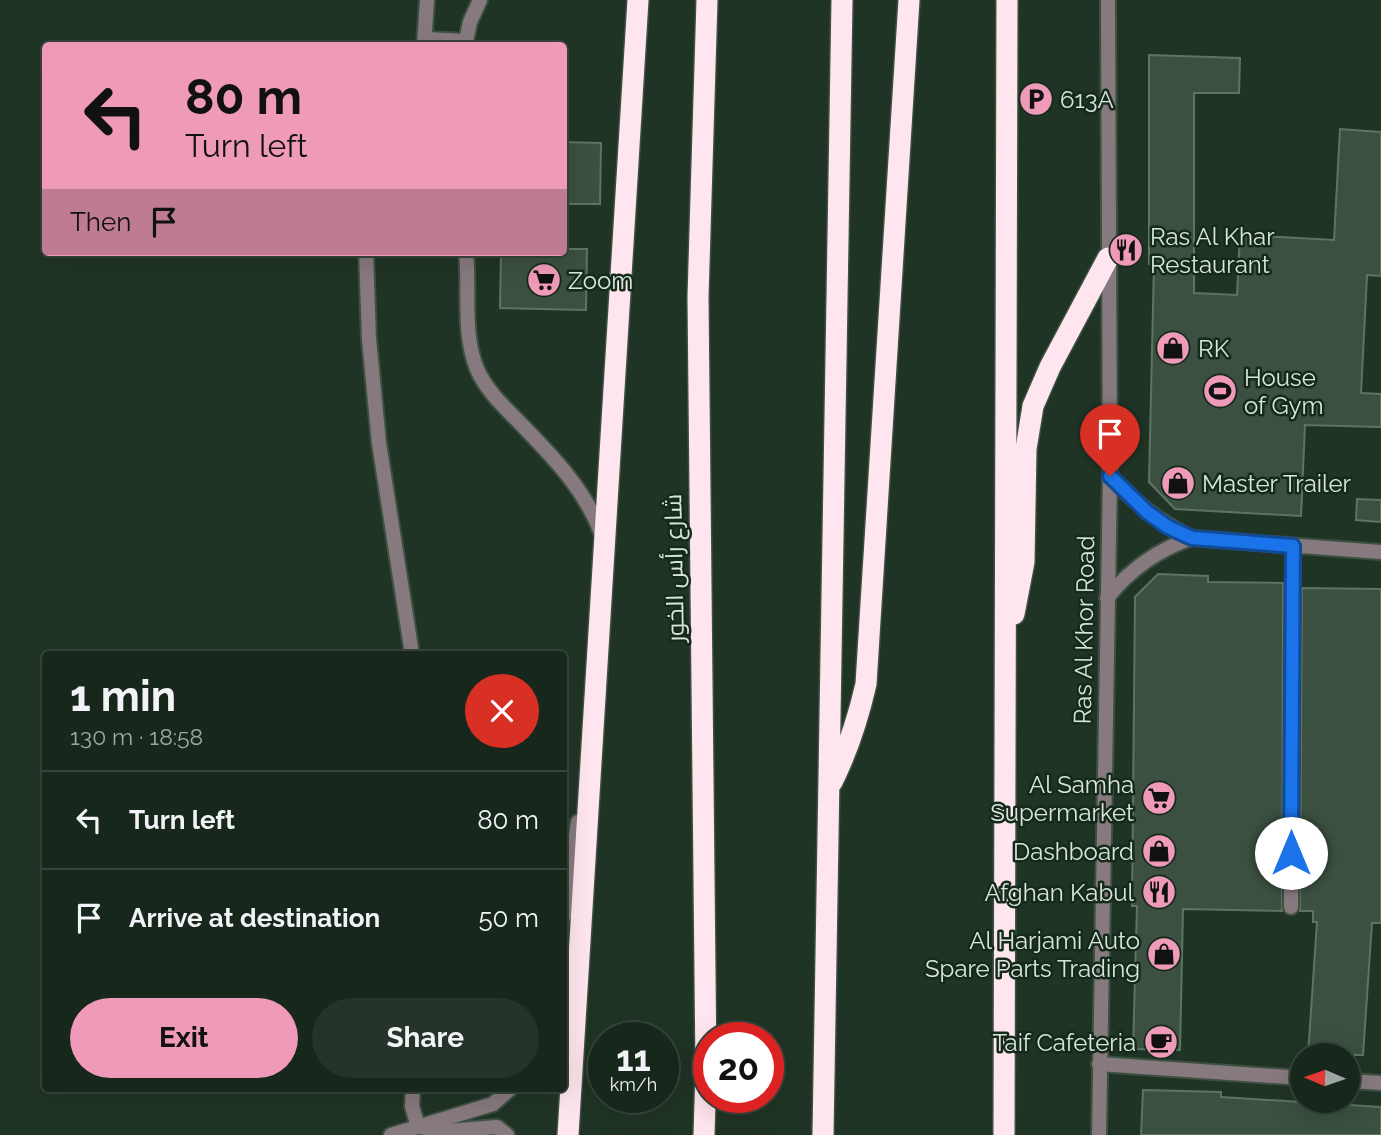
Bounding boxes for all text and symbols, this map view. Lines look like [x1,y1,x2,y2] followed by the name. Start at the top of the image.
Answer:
[185,68,302,125] text: 80 m
[70,70,161,161] icon: left
[1017,80,1055,118] parking icon: 613A
[1060,85,1114,114] place label: 613A
[185,127,307,164] text: Turn left
[145,203,183,241] icon: arrive
[70,207,131,237] text: Then
[1150,222,1275,279] place label: Ras Al Khar Restaurant
[1107,231,1145,269] restaurant icon: Ras Al Khar Restaurant
[525,261,563,299] supermarket icon: Zoom
[568,266,633,295] place label: Zoom
[1154,329,1192,367] shop icon: RK
[1198,334,1230,363] place label: RK
[1244,363,1324,420] place label: House of Gym
[1201,372,1239,410] sports icon: House of Gym
[1080,404,1140,476] pin
[1091,415,1129,453] icon: arrive
[1159,464,1197,502] shop icon: Master Trailer
[1202,469,1352,498] place label: Master Trailer
[657,494,692,644] street label: شارع رأس الخور
[1068,535,1100,725] street label: Ras Al Khor Road
[70,672,176,721] text: 1 min
[465,674,539,748] button: close
[70,723,203,750] text: 130 m · 18:58
[990,770,1134,827] place label: Al Samha Supermarket
[1140,779,1178,817] supermarket icon: Al Samha Supermarket
[70,801,108,839] icon: left
[129,805,235,835] text: Turn left
[477,805,539,835] text: 80 m
[1254,816,1328,890] position arrow
[1140,832,1178,870] shop icon: Dashboard
[1013,837,1134,866] place label: Dashboard
[1140,873,1178,911] restaurant icon: Afghan Kabul
[984,878,1134,907] place label: Afghan Kabul
[70,899,108,937] icon: arrive
[129,903,380,933] text: Arrive at destination
[478,903,539,933] text: 50 m
[925,926,1140,983] place label: Al Harjami Auto Spare Parts Trading
[1145,935,1183,973] shop icon: Al Harjami Auto Spare Parts Trading
[70,998,298,1078] button: Exit
[312,998,539,1078] button: Share
[693,1022,784,1113] speed limit sign: 20
[1142,1023,1180,1061] cafe icon: Taif Cafeteria
[992,1028,1136,1057] place label: Taif Cafeteria
[616,1038,651,1079] text: 11
[1290,1043,1360,1113] north arrow
[1290,1043,1360,1113] map controls
[610,1074,657,1095] text: km/h

